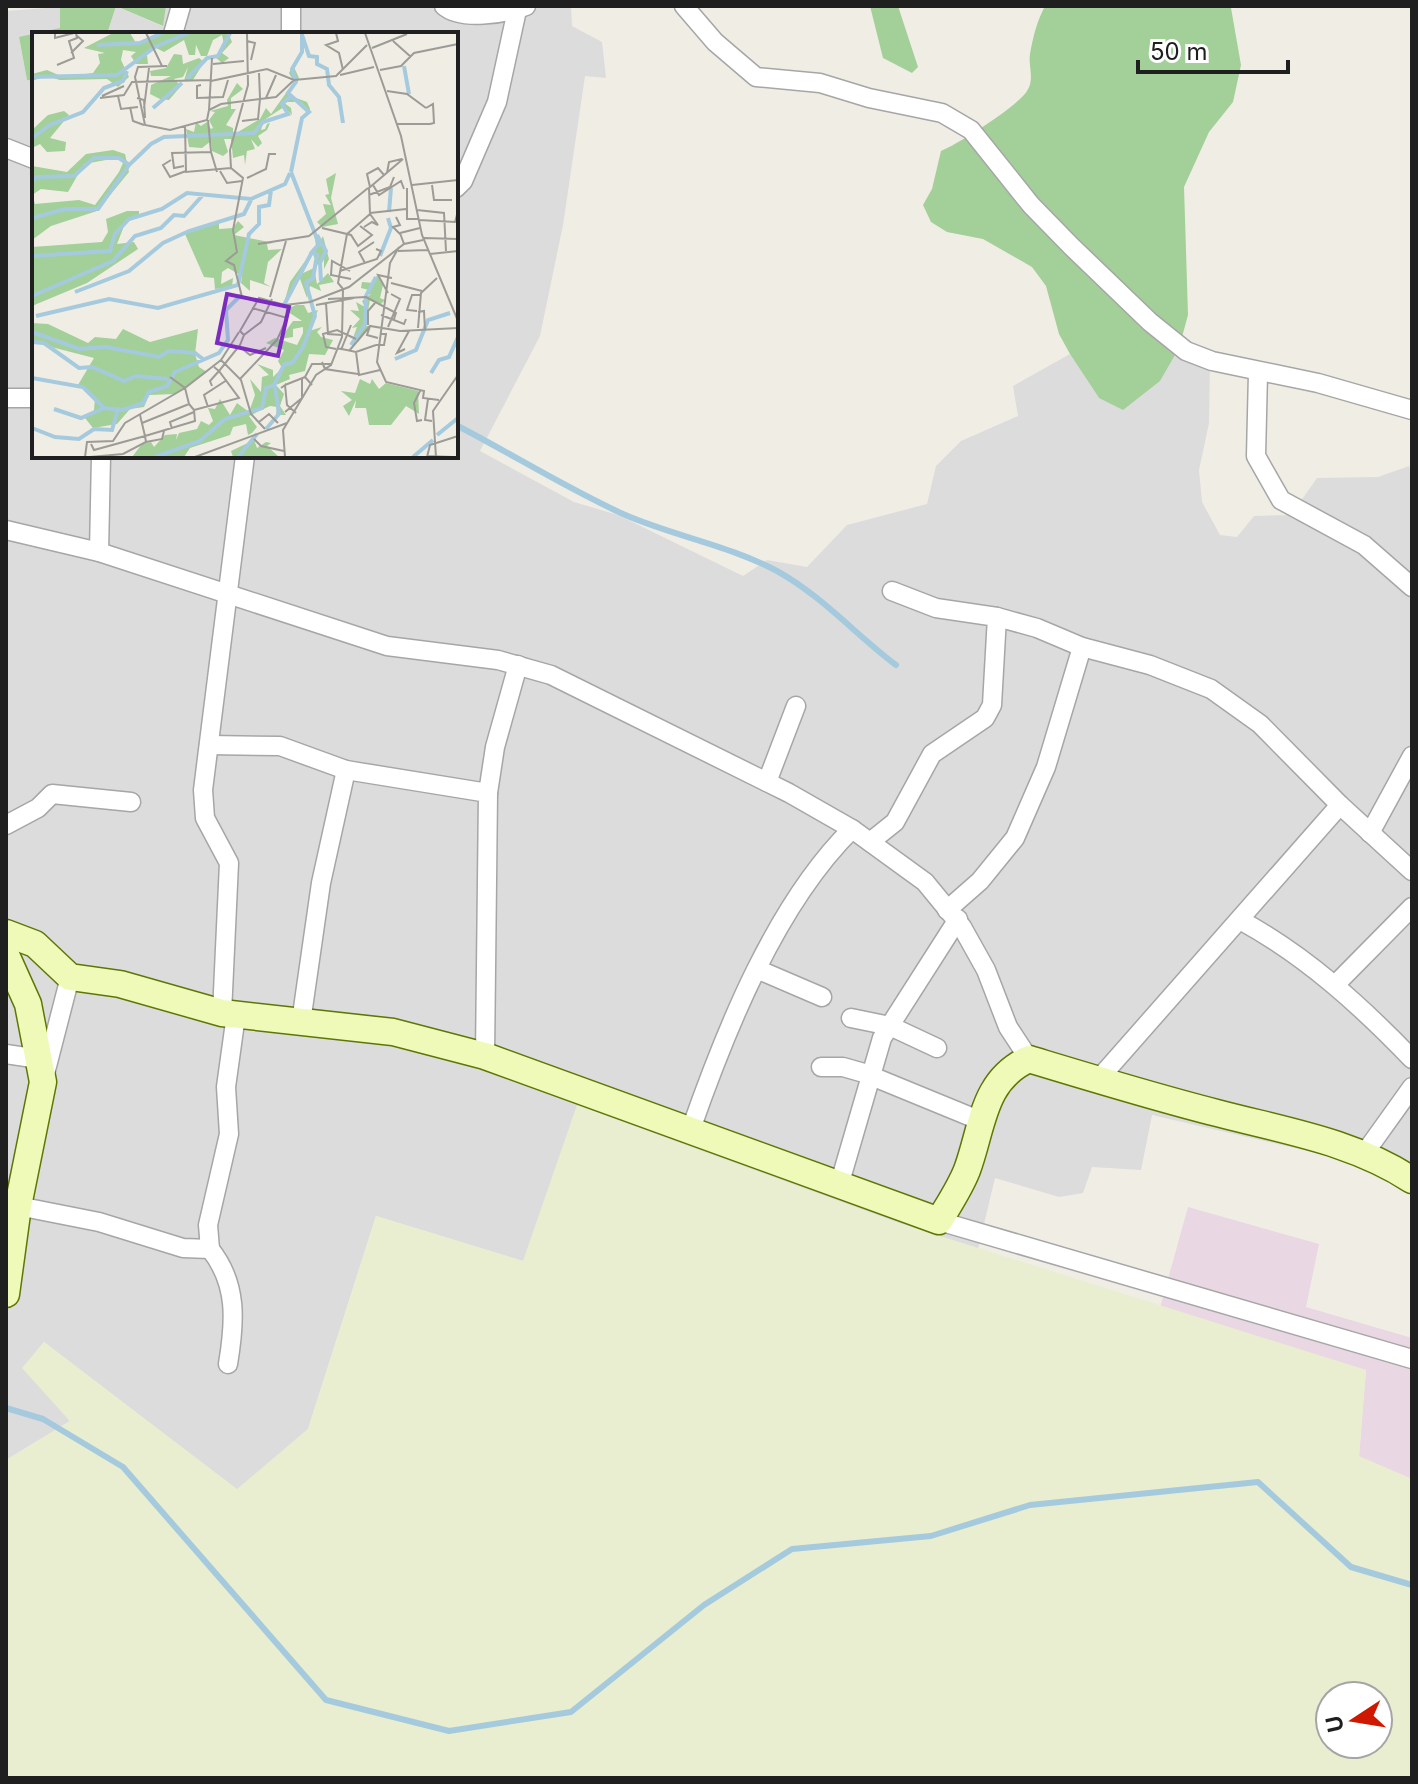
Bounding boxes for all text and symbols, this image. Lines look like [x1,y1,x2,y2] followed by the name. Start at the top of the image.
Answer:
[1138,24,1288,74] scale bar
[32,32,458,458] inset map
[1150,37,1208,66] text: 50 m
[1314,1680,1394,1760] north arrow
[1320,1714,1349,1735] text: U

